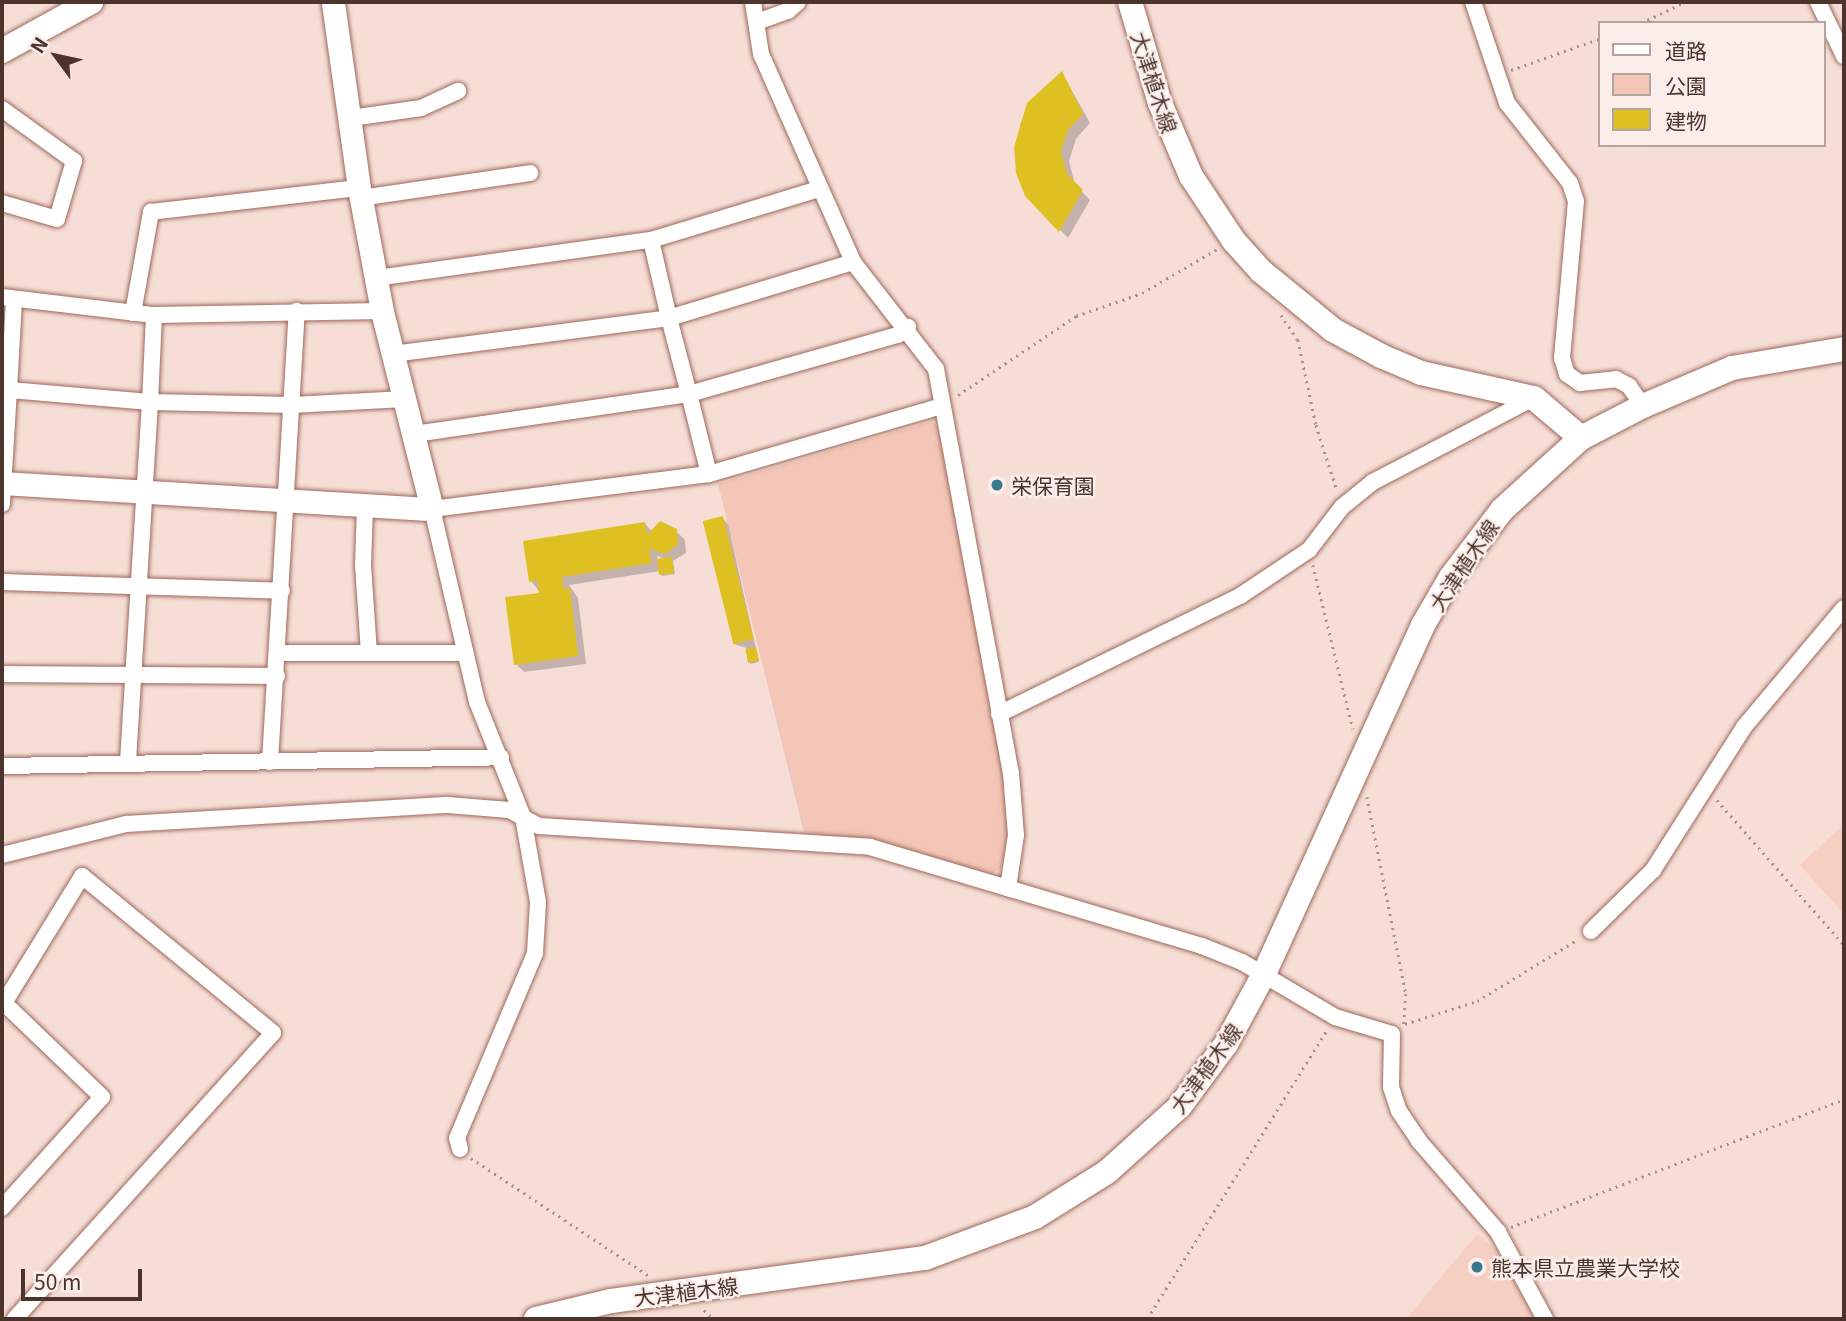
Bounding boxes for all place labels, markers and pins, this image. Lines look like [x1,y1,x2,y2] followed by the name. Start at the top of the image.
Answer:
[1011,472,1095,498] place label: 栄保育園
[989,477,1005,493] marker: 栄保育園
[1491,1254,1680,1280] place label: 熊本県立農業大学校
[1469,1259,1485,1275] marker: 熊本県立農業大学校

